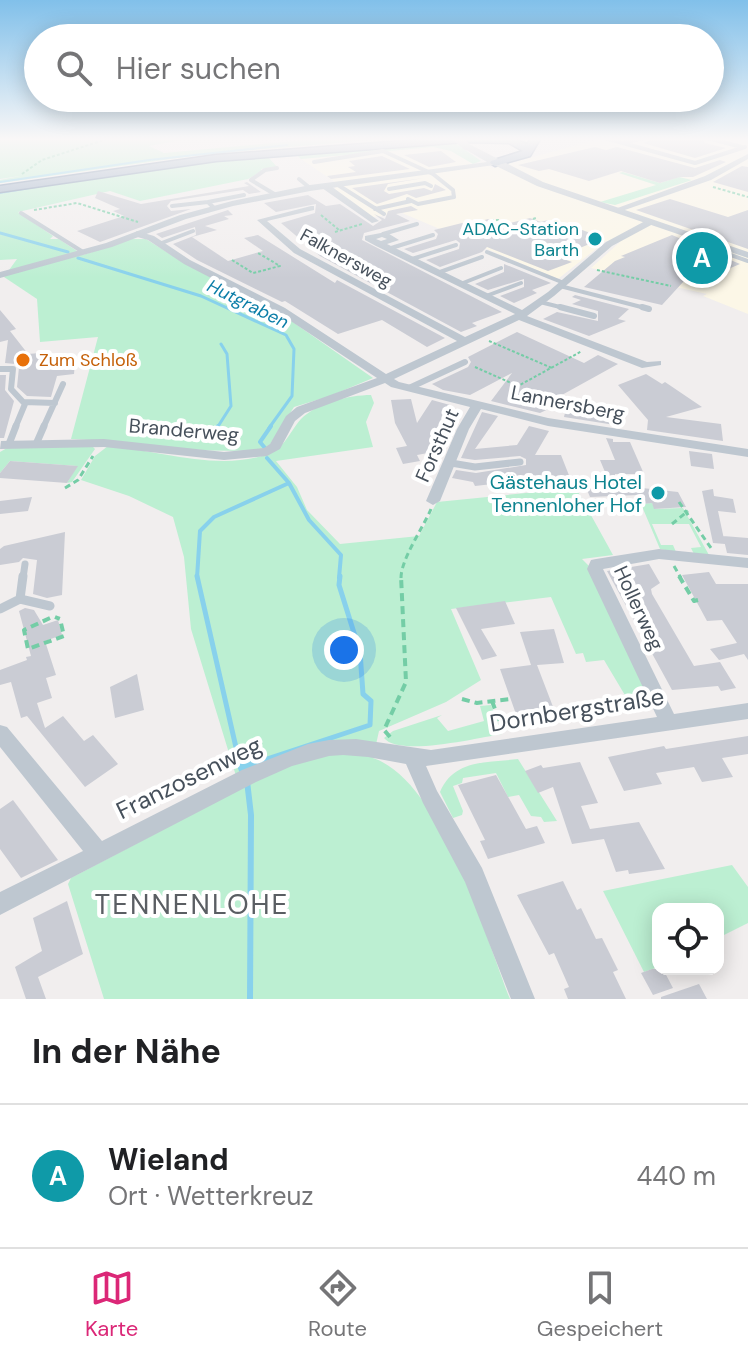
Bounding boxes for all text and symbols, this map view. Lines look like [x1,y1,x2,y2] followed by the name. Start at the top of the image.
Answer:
[24,24,724,112] search box
[52,46,96,90] icon: search
[116,49,281,88] text: Hier suchen
[462,217,579,262] place label: ADAC-Station Barth
[296,223,396,293] street label: Falknersweg
[676,228,728,288] pin: A
[586,230,604,248] marker: ADAC-Station Barth
[203,274,293,334] water label: Hutgraben
[39,348,138,372] place label: Zum Schloß
[14,351,32,369] marker: Zum Schloß
[509,379,627,427] street label: Lannersberg
[409,404,465,486] street label: Forsthut
[128,412,240,448] street label: Branderweg
[490,469,642,518] place label: Gästehaus Hotel Tennenloher Hof
[649,484,667,502] marker: Gästehaus Hotel Tennenloher Hof
[608,561,670,655] street label: Hollerweg
[324,630,364,670] your location
[488,680,666,739] street label: Dornbergstraße
[111,729,267,826] street label: Franzosenweg
[95,886,289,923] district label: TENNENLOHE
[652,903,724,975] map controls
[652,903,724,975] button: locate
[32,1029,221,1074] text: In der Nähe
[108,1140,229,1179] text: Wieland
[49,1159,67,1193] text: A
[637,1159,716,1193] text: 440 m
[108,1179,313,1213] text: Ort · Wetterkreuz
[85,1266,138,1343] tab: Karte
[308,1266,367,1343] tab: Route
[537,1266,663,1343] tab: Gespeichert

